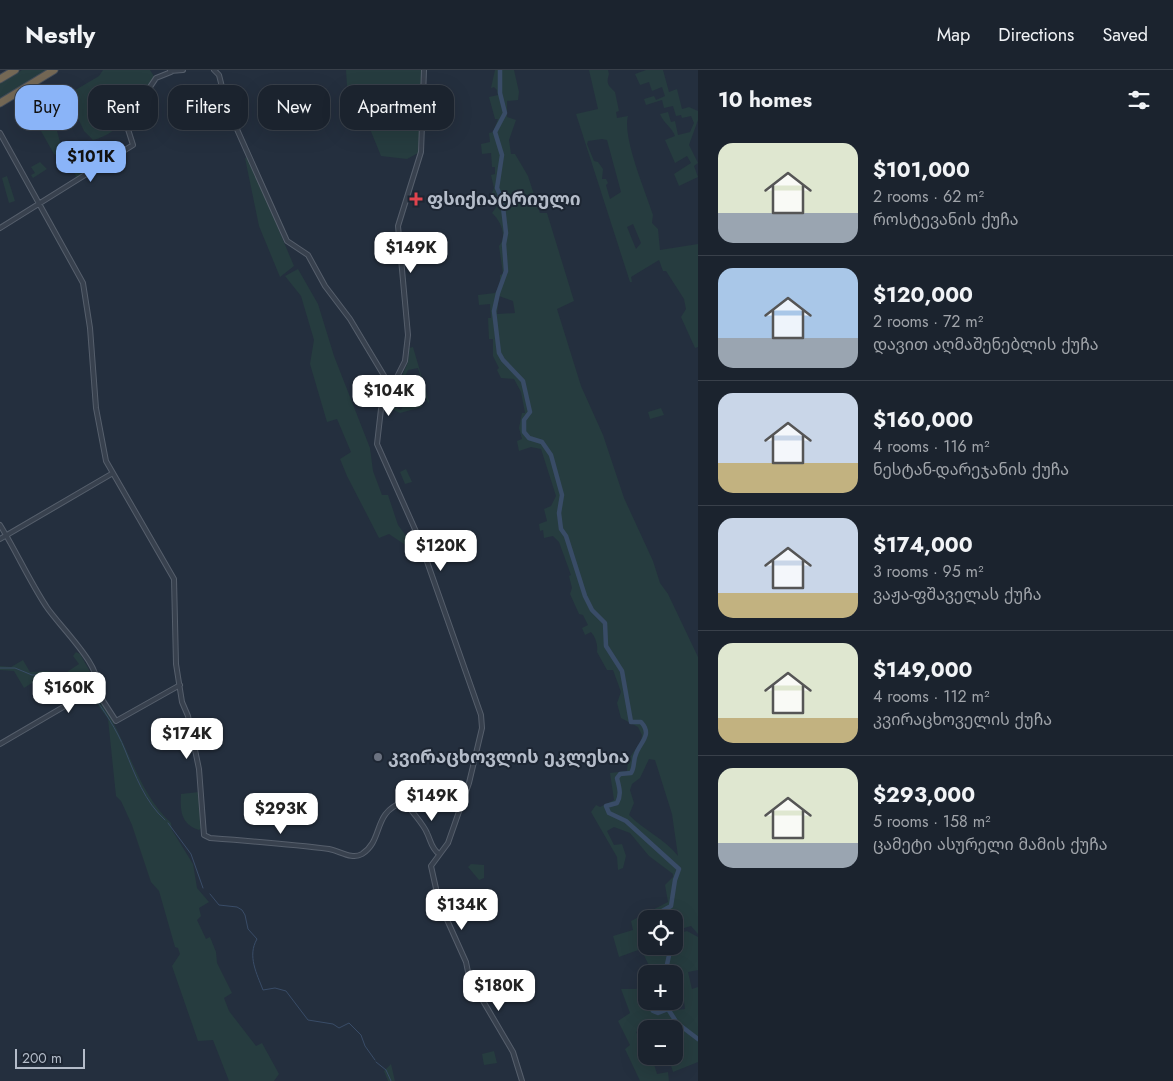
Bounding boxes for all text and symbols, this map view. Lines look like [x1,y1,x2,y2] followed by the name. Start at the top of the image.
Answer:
[25,17,95,52] text: Nestly
[937,22,970,48] text: Map
[998,22,1074,48] text: Directions
[1102,22,1148,48] text: Saved
[15,85,78,130] chip: Buy
[88,85,158,130] chip: Rent
[168,85,248,130] chip: Filters
[258,85,330,130] chip: New
[340,85,454,130] chip: Apartment
[718,85,812,115] text: 10 homes
[1125,86,1153,114] icon: filters
[56,140,126,183] pin: $101K
[67,145,115,168] text: $101K
[873,155,970,185] text: $101,000
[758,163,818,223] icon: home
[873,185,984,208] text: 2 rooms · 62 m²
[427,186,581,212] place label: ფსიქიატრიული
[409,192,423,206] marker: ფსიქიატრიული
[873,208,1019,231] text: როსტევანის ქუჩა
[376,232,446,274] pin: $149K
[385,236,437,259] text: $149K
[873,280,973,310] text: $120,000
[758,288,818,348] icon: home
[873,310,983,333] text: 2 rooms · 72 m²
[873,333,1099,356] text: დავით აღმაშენებლის ქუჩა
[354,374,424,417] pin: $104K
[363,379,415,402] text: $104K
[873,405,973,435] text: $160,000
[758,413,818,473] icon: home
[873,435,990,458] text: 4 rooms · 116 m²
[873,458,1069,481] text: ნესტან-დარეჯანის ქუჩა
[406,530,476,572] pin: $120K
[873,530,973,560] text: $174,000
[416,534,466,557] text: $120K
[758,538,818,598] icon: home
[873,560,984,583] text: 3 rooms · 95 m²
[873,583,1041,606] text: ვაჟა-ფშაველას ქუჩა
[873,655,973,685] text: $149,000
[758,663,818,723] icon: home
[34,672,104,714] pin: $160K
[44,676,94,699] text: $160K
[873,685,990,708] text: 4 rooms · 112 m²
[873,708,1052,731] text: კვირაცხოველის ქუჩა
[152,718,222,760] pin: $174K
[162,722,212,745] text: $174K
[388,744,630,770] place label: კვირაცხოვლის ეკლესია
[372,751,384,763] marker: კვირაცხოვლის ეკლესია
[397,780,467,822] pin: $149K
[873,780,975,810] text: $293,000
[406,784,458,807] text: $149K
[758,788,818,848] icon: home
[246,792,316,835] pin: $293K
[255,797,307,820] text: $293K
[873,810,991,833] text: 5 rooms · 158 m²
[873,833,1108,856] text: ცამეტი ასურელი მამის ქუჩა
[427,888,497,931] pin: $134K
[437,893,487,916] text: $134K
[638,910,683,1065] map controls
[638,910,683,955] button: locate
[638,965,683,1010] button: +
[464,970,534,1012] pin: $180K
[474,974,524,997] text: $180K
[638,1020,683,1065] button: −
[15,1046,85,1069] scale bar
[22,1048,62,1068] text: 200 m

